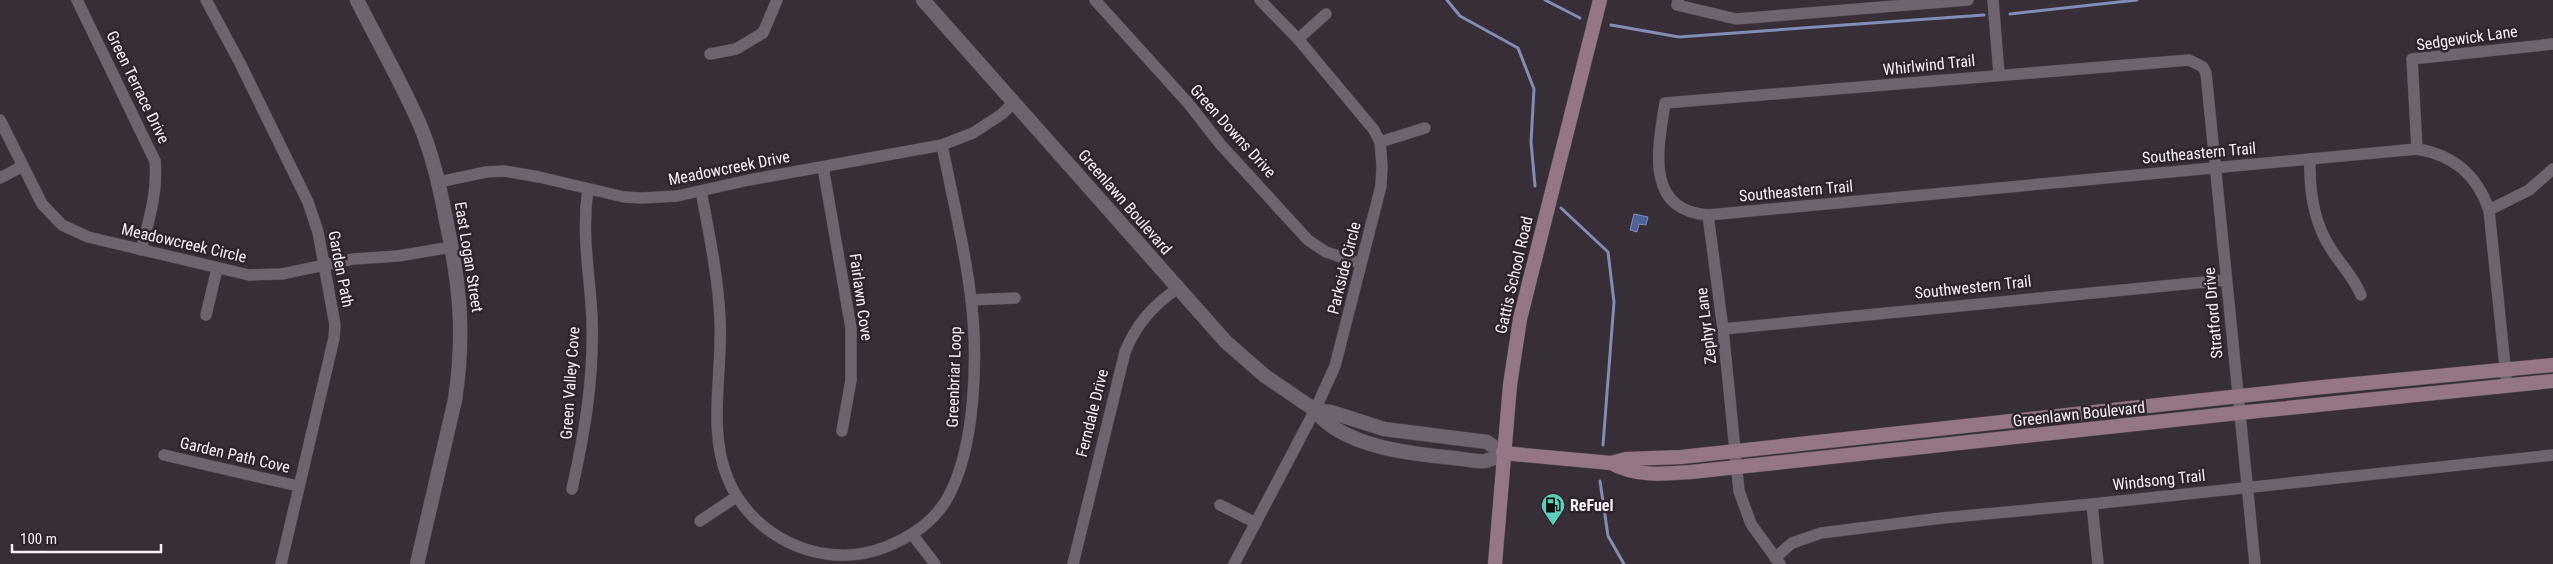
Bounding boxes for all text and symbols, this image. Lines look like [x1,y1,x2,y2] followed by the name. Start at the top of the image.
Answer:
[2415,21,2519,55] street label: Sedgewick Lane
[103,28,173,146] street label: Green Terrace Drive
[1882,51,1976,79] street label: Whirlwind Trail
[1186,80,1280,182] street label: Green Downs Drive
[2141,139,2257,167] street label: Southeastern Trail
[1074,146,1176,258] street label: Greenlawn Boulevard
[667,147,791,189] street label: Meadowcreek Drive
[1738,177,1854,205] street label: Southeastern Trail
[451,200,487,314] street label: East Logan Street
[1491,214,1537,336] street label: Gattis School Road
[120,219,248,267] street label: Meadowcreek Circle
[1323,220,1365,316] street label: Parkside Circle
[324,229,358,309] street label: Garden Path
[845,252,877,342] street label: Fairlawn Cove
[2200,267,2226,359] street label: Stratford Drive
[1914,271,2032,303] street label: Southwestern Trail
[1692,287,1720,365] street label: Zephyr Lane
[557,326,583,440] street label: Green Valley Cove
[943,326,965,428] street label: Greenbriar Loop
[1072,367,1112,459] street label: Ferndale Drive
[2012,398,2146,430] street label: Greenlawn Boulevard
[178,433,292,477] street label: Garden Path Cove
[2112,466,2206,494] street label: Windsong Trail
[1540,492,1566,526] fuel station icon: ReFuel
[1570,496,1614,515] place label: ReFuel
[12,522,161,554] scale bar
[20,530,57,548] text: 100 m

